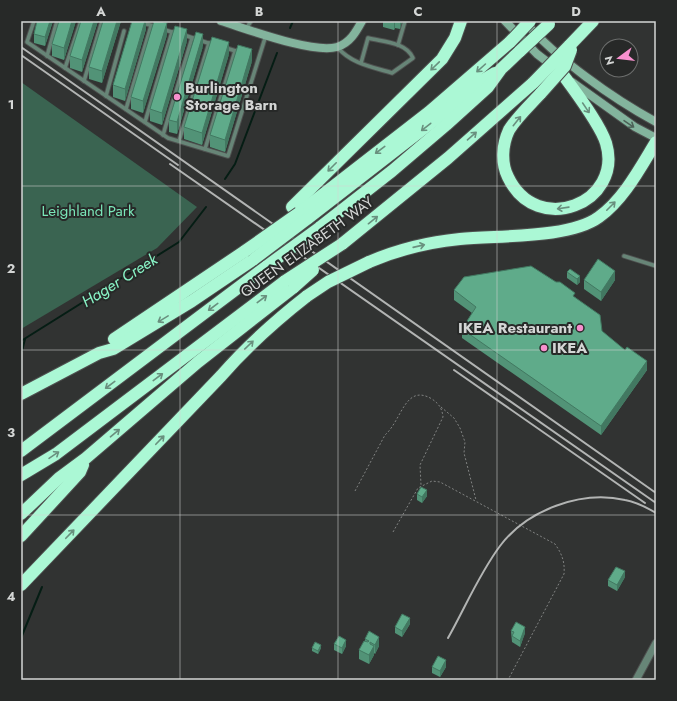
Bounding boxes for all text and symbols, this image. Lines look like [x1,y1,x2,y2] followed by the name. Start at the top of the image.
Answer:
[95,2,106,21] text: A
[255,2,264,21] text: B
[413,2,423,21] text: C
[571,2,581,21] text: D
[599,38,639,78] north arrow
[600,54,618,67] text: N
[430,61,440,71] one-way arrow
[476,64,487,73] one-way arrow
[185,77,277,116] place label: Burlington Storage Barn
[172,92,182,102] marker: Burlington Storage Barn
[8,95,14,114] text: 1
[582,102,590,114] one-way arrow
[512,115,521,126] one-way arrow
[624,119,635,128] one-way arrow
[420,123,431,131] one-way arrow
[467,132,478,141] one-way arrow
[375,146,386,154] one-way arrow
[327,162,337,172] one-way arrow
[236,191,379,303] street label: QUEEN ELIZABETH WAY
[41,200,135,222] park label: Leighland Park
[606,201,616,211] one-way arrow
[557,205,570,212] one-way arrow
[367,215,378,224] one-way arrow
[412,241,425,249] one-way arrow
[77,247,163,313] water label: Hager Creek
[7,259,15,278] text: 2
[256,294,267,303] one-way arrow
[208,302,219,311] one-way arrow
[157,316,169,324] one-way arrow
[458,317,572,339] place label: IKEA Restaurant
[575,323,585,333] marker: IKEA Restaurant
[552,337,588,359] place label: IKEA
[244,341,254,350] one-way arrow
[539,343,549,353] marker: IKEA
[153,373,164,381] one-way arrow
[104,381,115,389] one-way arrow
[7,423,15,442] text: 3
[110,428,121,437] one-way arrow
[155,435,165,445] one-way arrow
[48,450,60,458] one-way arrow
[65,530,74,540] one-way arrow
[6,587,16,606] text: 4

